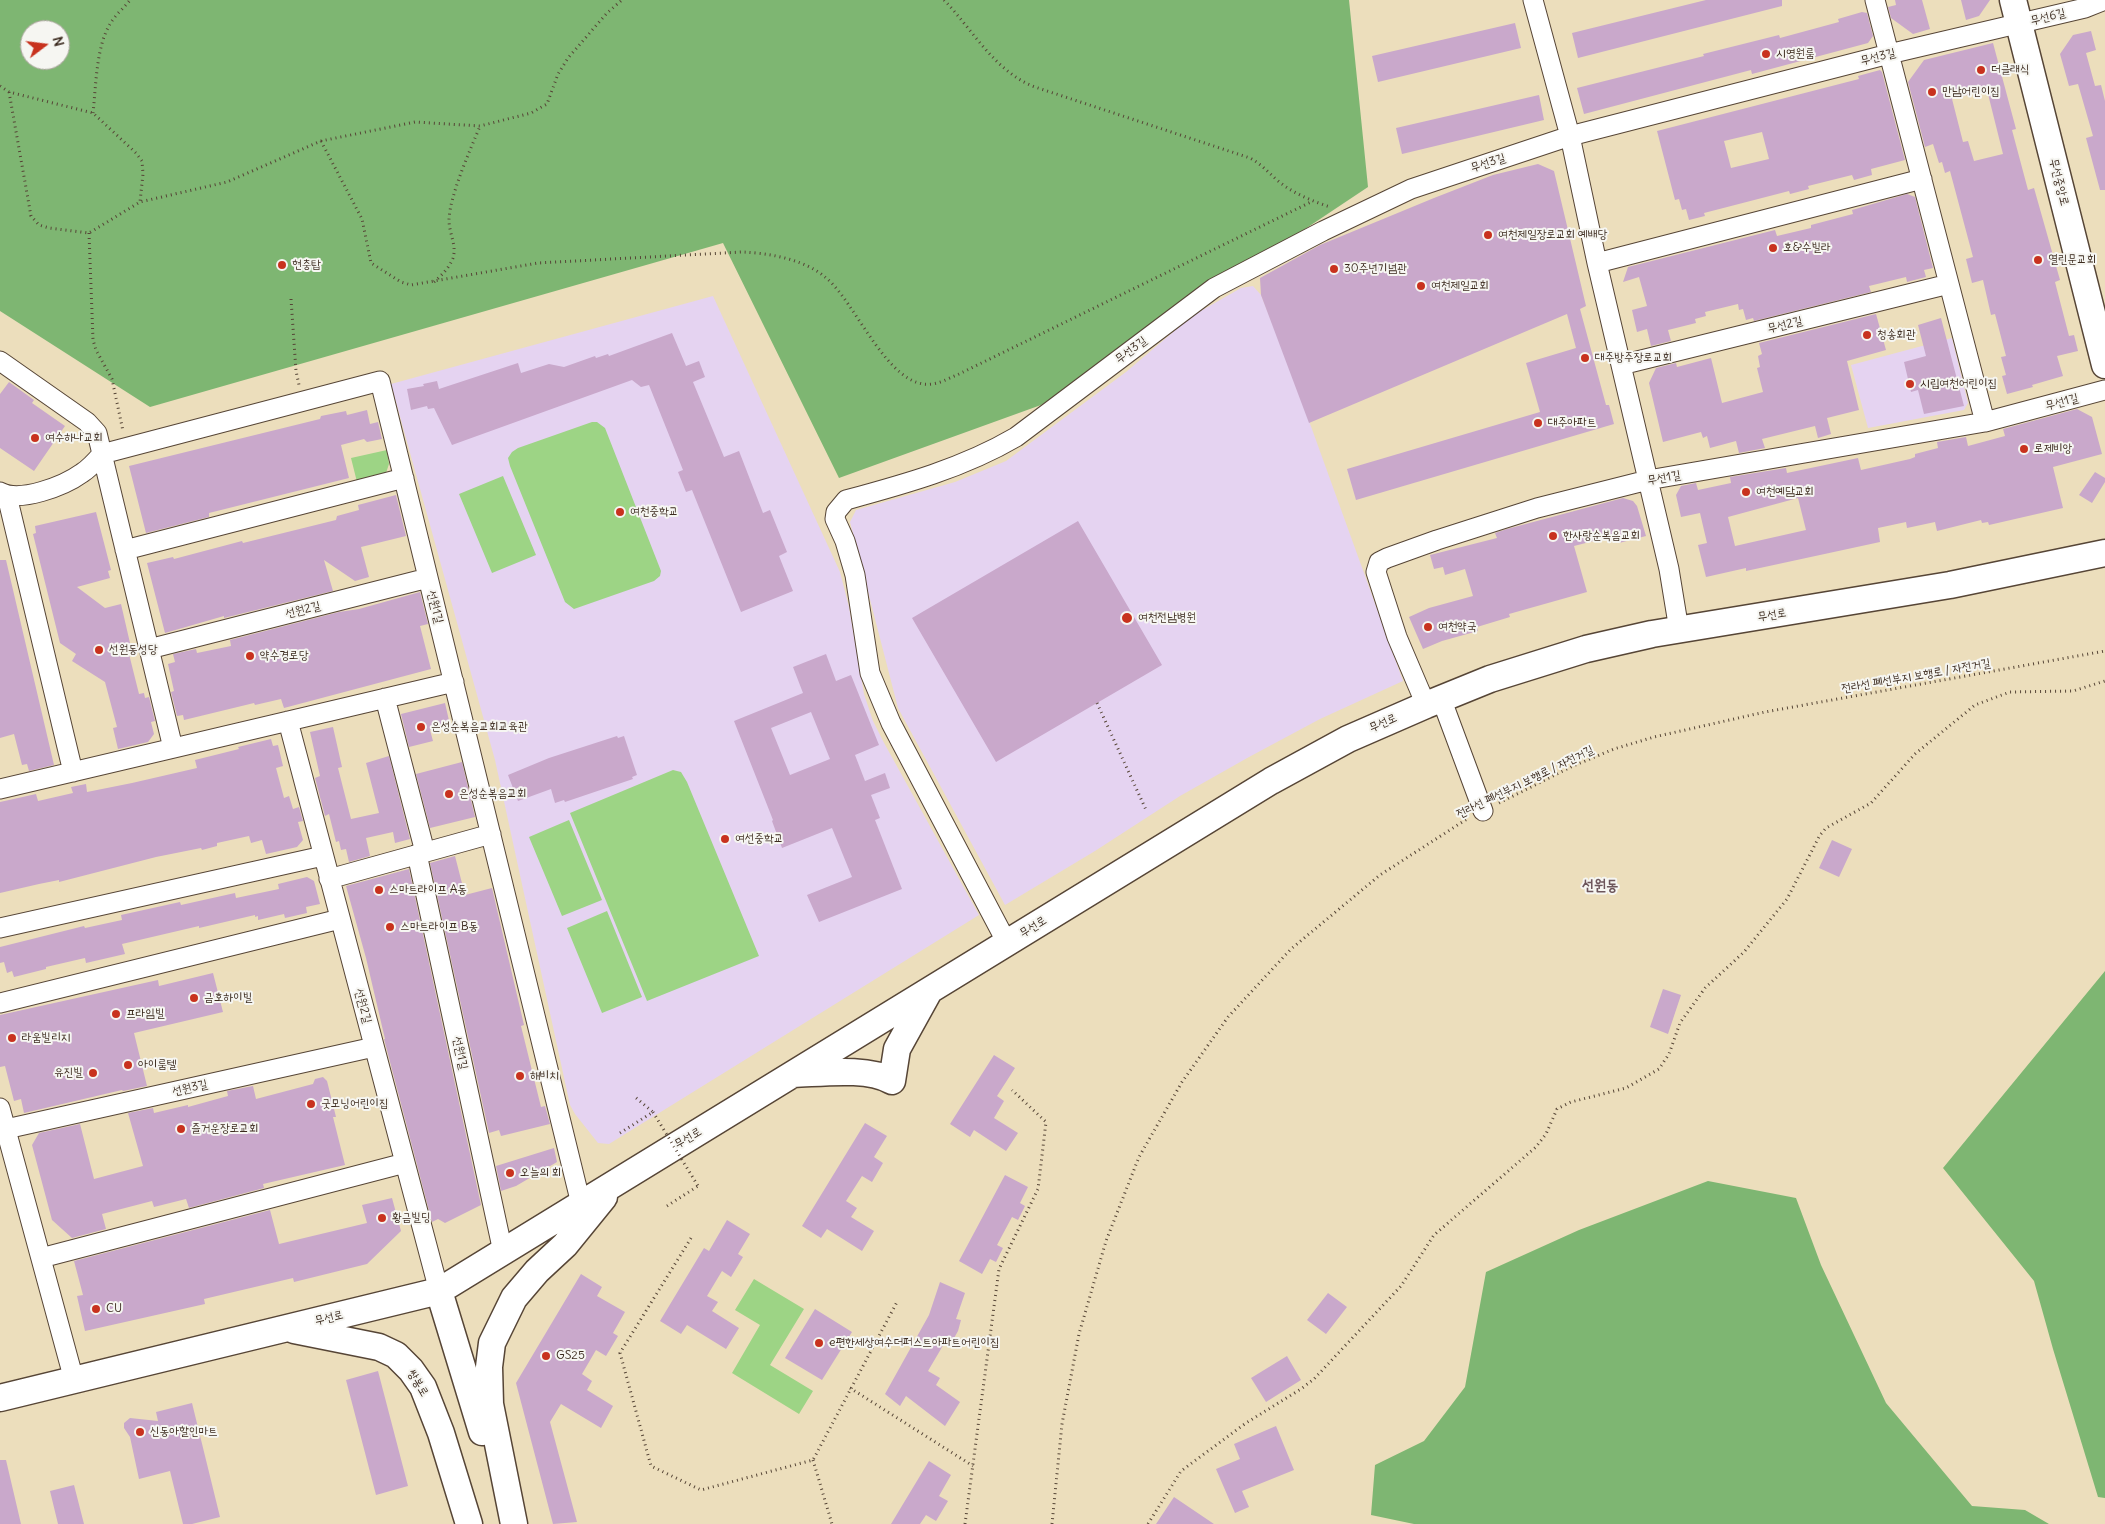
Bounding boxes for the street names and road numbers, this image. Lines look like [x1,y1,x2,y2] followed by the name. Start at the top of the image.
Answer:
[2029,6,2067,28] street label: 무선6길
[1859,46,1897,68] street label: 무선3길
[1469,151,1507,175] street label: 무선3길
[2046,157,2072,207] street label: 무선중앙로
[1766,314,1804,336] street label: 무선2길
[1112,333,1150,367] street label: 무선3길
[2044,391,2080,413] street label: 무선1길
[1646,468,1682,488] street label: 무선1길
[424,589,446,625] street label: 선원1길
[284,599,322,621] street label: 선원2길
[1757,606,1787,624] street label: 무선로
[1840,656,1992,696] street label: 전라선 폐선부지 보행로 / 자전거길
[1367,711,1399,735] street label: 무선로
[1454,742,1596,822] street label: 전라선 폐선부지 보행로 / 자전거길
[1017,913,1049,941] street label: 무선로
[351,987,375,1025] street label: 선원2길
[449,1035,471,1071] street label: 선원1길
[171,1077,209,1099] street label: 선원3길
[672,1124,704,1152] street label: 무선로
[313,1308,345,1328] street label: 무선로
[404,1367,432,1399] street label: 쌍봉로

